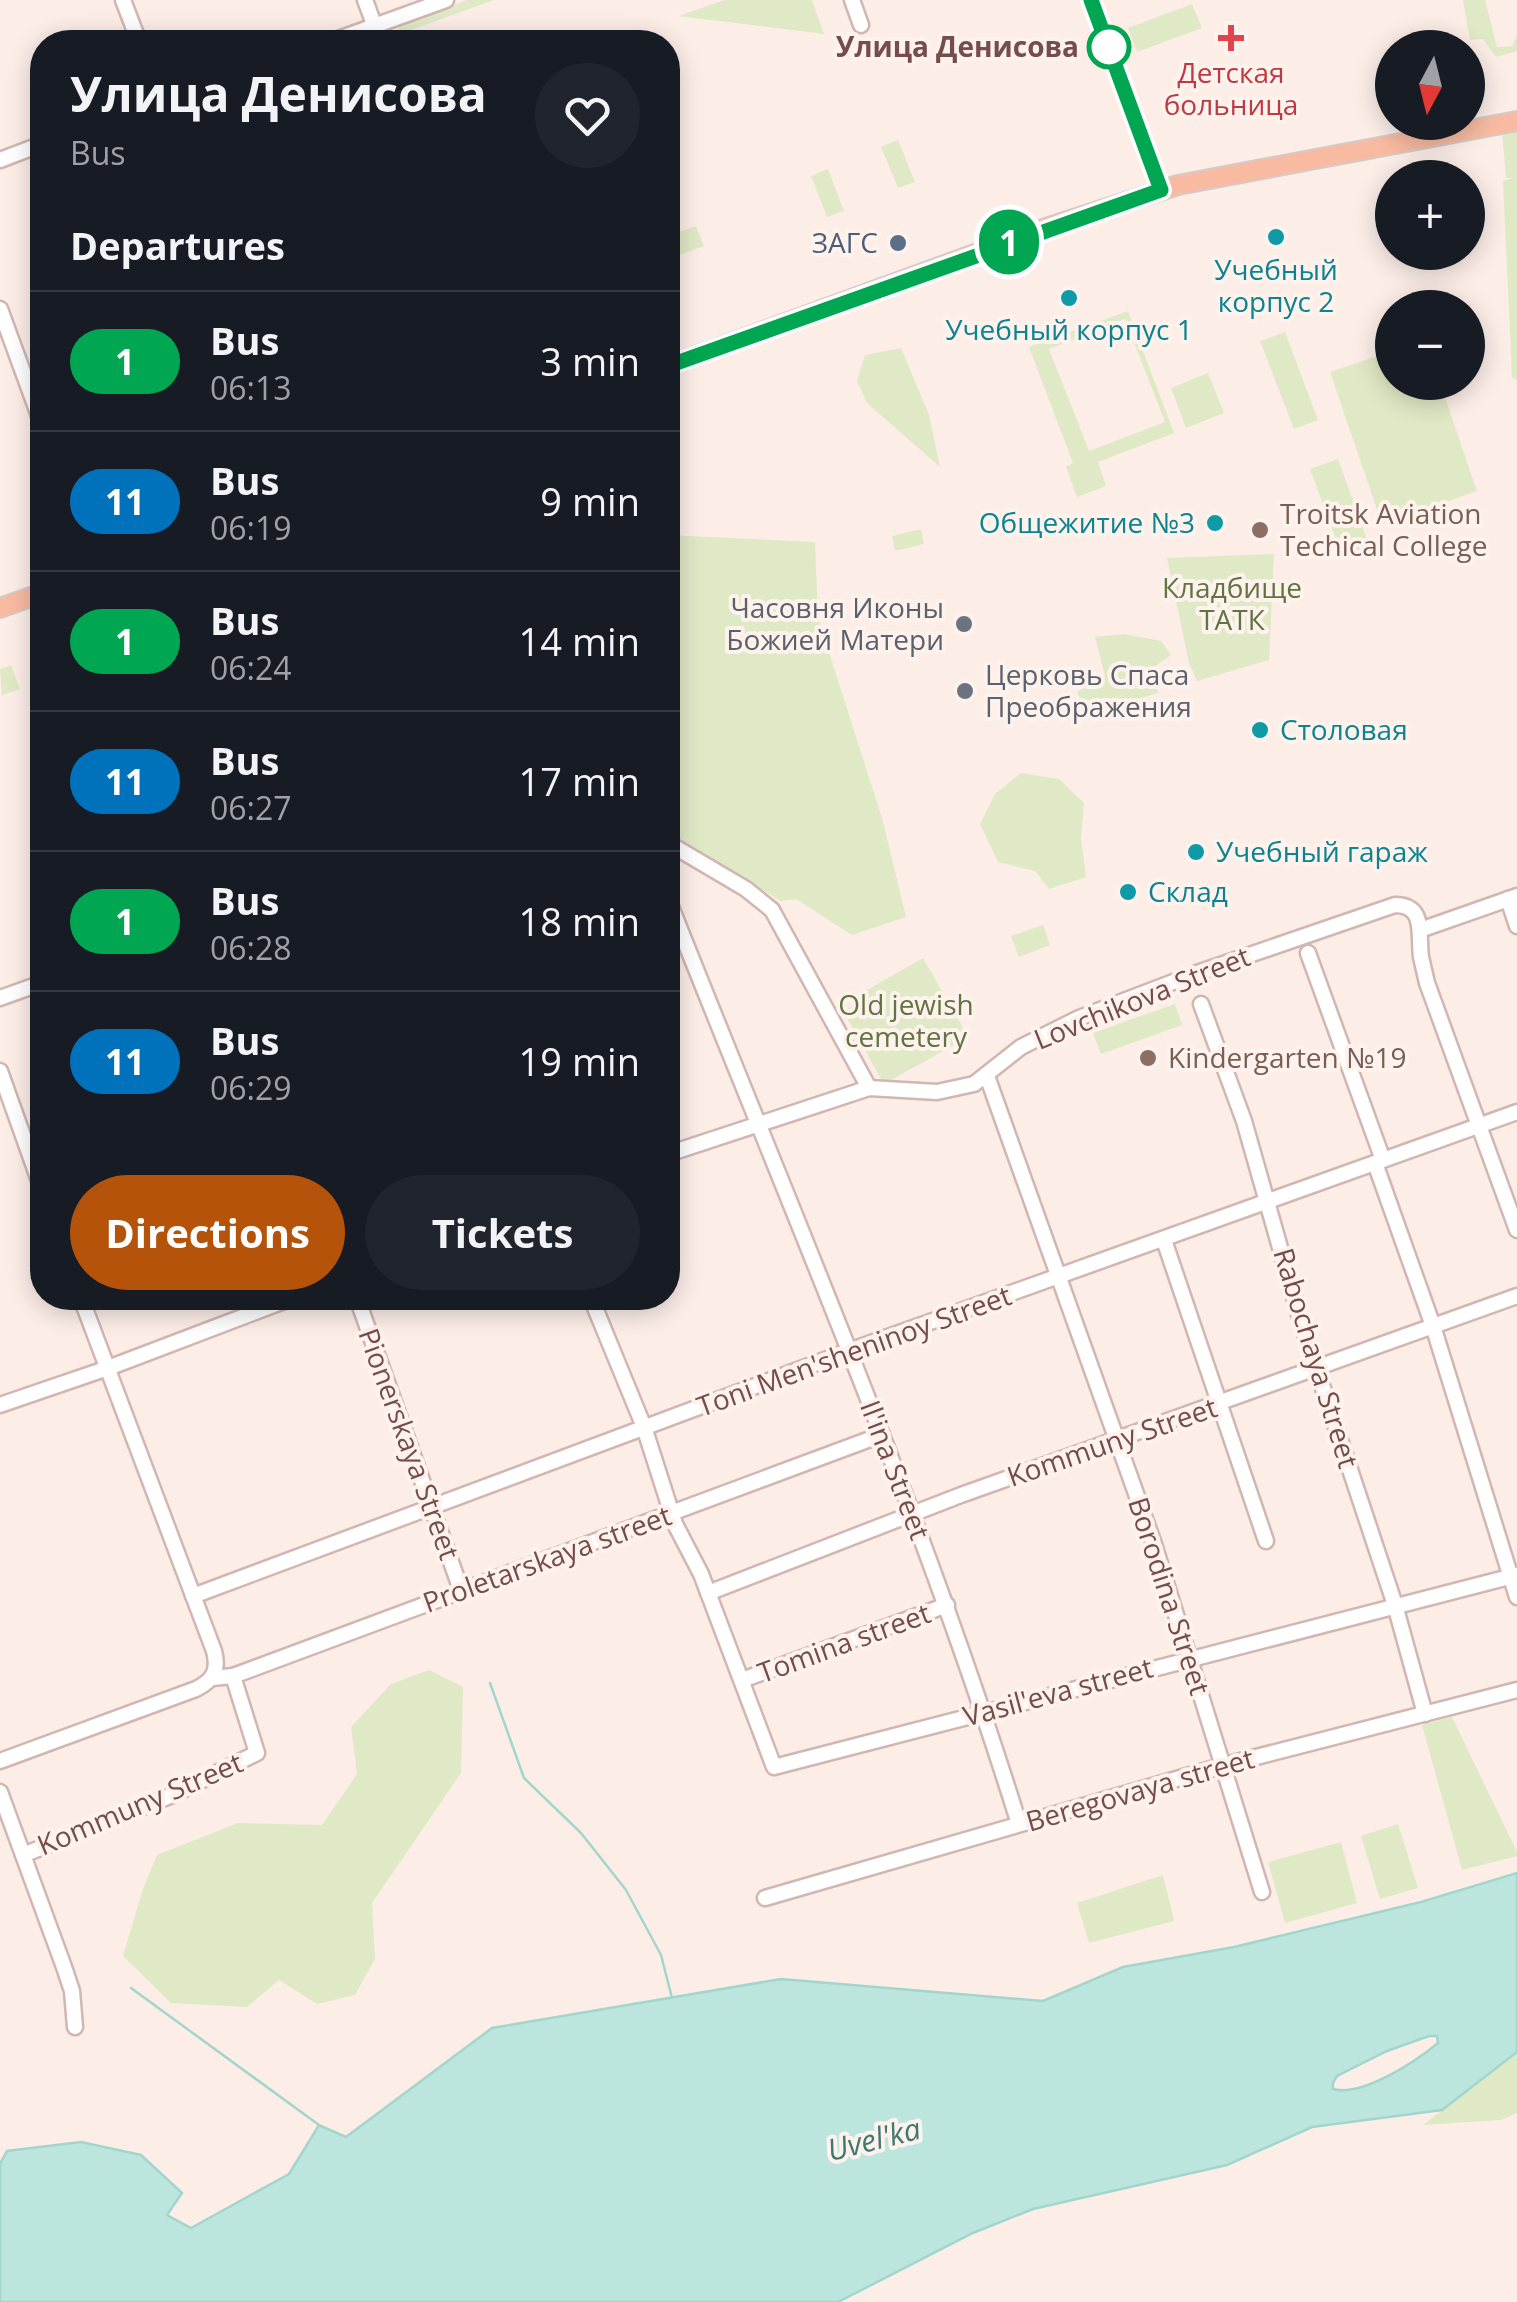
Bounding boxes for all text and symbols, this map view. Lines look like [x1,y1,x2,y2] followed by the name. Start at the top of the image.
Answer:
[1218,25,1244,51] marker: Детская больница
[1088,26,1130,68] marker: Улица Денисова
[836,27,1079,65] place label: Улица Денисова
[1375,30,1485,140] north arrow
[1375,30,1485,400] map controls
[1164,53,1298,123] place label: Детская больница
[70,61,487,126] text: Улица Денисова
[535,63,640,168] button: heart
[70,131,126,174] text: Bus
[1375,160,1485,270] button: +
[976,210,1042,274] line badge: 1
[70,219,285,271] text: Departures
[999,219,1019,266] text: 1
[812,223,878,261] place label: ЗАГС
[1265,226,1287,248] marker: Учебный корпус 2
[887,232,909,254] marker: ЗАГС
[1214,250,1338,320] place label: Учебный корпус 2
[1058,287,1080,309] marker: Учебный корпус 1
[1375,290,1485,400] button: −
[945,310,1193,348] place label: Учебный корпус 1
[210,314,279,366] text: Bus
[540,335,640,387] text: 3 min
[115,338,135,385] text: 1
[210,366,292,409] text: 06:13
[210,454,279,506] text: Bus
[540,475,640,527] text: 9 min
[105,478,145,525] text: 11
[1280,494,1487,564] place label: Troitsk Aviation Techical College
[979,503,1195,541] place label: Общежитие №3
[210,506,292,549] text: 06:19
[1204,512,1226,534] marker: Общежитие №3
[1249,519,1271,541] marker: Troitsk Aviation Techical College
[1162,568,1302,638] park label: Кладбище ТАТК
[726,588,944,658] place label: Часовня Иконы Божией Матери
[210,594,279,646] text: Bus
[953,613,975,635] marker: Часовня Иконы Божией Матери
[519,615,640,667] text: 14 min
[115,618,135,665] text: 1
[210,646,292,689] text: 06:24
[985,655,1192,725] place label: Церковь Спаса Преображения
[954,680,976,702] marker: Церковь Спаса Преображения
[1280,710,1408,748] place label: Столовая
[1249,719,1271,741] marker: Столовая
[210,734,279,786] text: Bus
[519,755,640,807] text: 17 min
[105,758,145,805] text: 11
[210,786,292,829] text: 06:27
[1216,832,1428,870] place label: Учебный гараж
[1185,841,1207,863] marker: Учебный гараж
[1148,872,1228,910] place label: Склад
[210,874,279,926] text: Bus
[1117,881,1139,903] marker: Склад
[519,895,640,947] text: 18 min
[115,898,135,945] text: 1
[210,926,292,969] text: 06:28
[1028,936,1255,1058] street label: Lovchikova Street
[838,985,974,1055] park label: Old jewish cemetery
[210,1014,279,1066] text: Bus
[519,1035,640,1087] text: 19 min
[105,1038,145,1085] text: 11
[1168,1038,1407,1076] place label: Kindergarten №19
[1137,1047,1159,1069] marker: Kindergarten №19
[210,1066,292,1109] text: 06:29
[70,1175,345,1290] button: Directions
[365,1175,640,1290] button: Tickets
[1265,1243,1368,1472] street label: Rabochaya Street
[691,1275,1016,1425] street label: Toni Men'sheninoy Street
[350,1323,469,1565] street label: Pionerskaya Street
[1002,1387,1222,1495] street label: Kommuny Street
[852,1395,940,1545] street label: Il'ina Street
[1120,1492,1220,1699] street label: Borodina Street
[417,1495,676,1621] street label: Proletarskaya street
[752,1593,935,1691] street label: Tomina street
[959,1647,1157,1735] street label: Vasil'eva street
[1021,1738,1258,1840] street label: Beregovaya street
[31,1743,248,1863] street label: Kommuny Street
[823,2107,925,2170] water label: Uvel'ka

